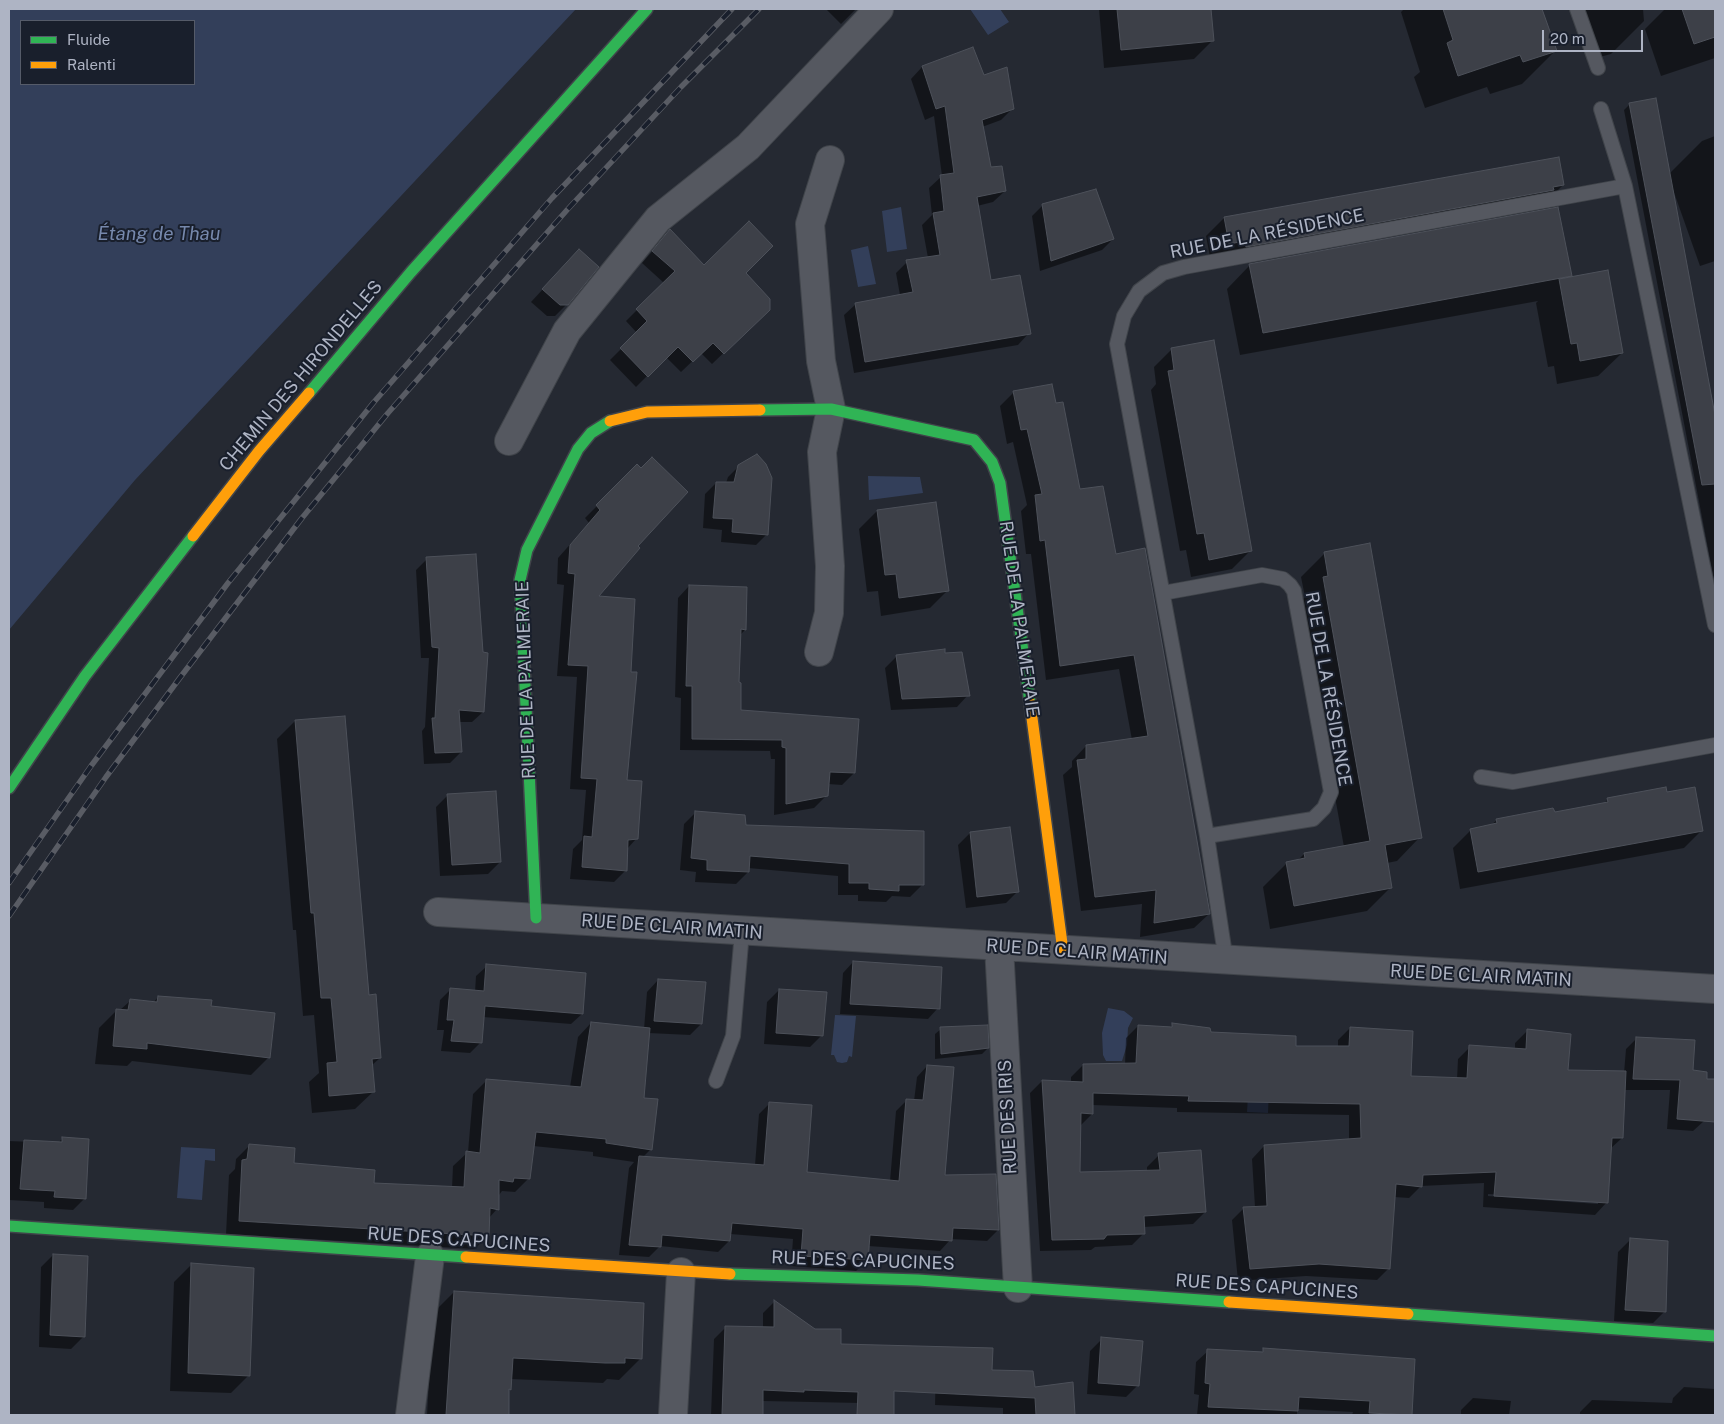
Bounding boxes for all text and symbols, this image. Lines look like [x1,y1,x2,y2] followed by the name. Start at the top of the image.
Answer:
[20,20,195,85] legend
[1544,20,1645,52] scale bar
[1550,30,1585,47] text: 20 m
[67,31,110,48] text: Fluide
[67,56,116,73] text: Ralenti
[1168,205,1366,263] street label: RUE DE LA RÉSIDENCE
[98,223,220,245] water label: Étang de Thau
[215,276,387,476] street label: CHEMIN DES HIRONDELLES
[995,520,1043,718] street label: RUE DE LA PALMERAIE
[512,581,540,779] street label: RUE DE LA PALMERAIE
[1300,590,1356,788] street label: RUE DE LA RÉSIDENCE
[580,910,764,944] street label: RUE DE CLAIR MATIN
[985,935,1169,969] street label: RUE DE CLAIR MATIN
[1390,960,1572,992] street label: RUE DE CLAIR MATIN
[994,1059,1022,1175] street label: RUE DES IRIS
[367,1223,551,1257] street label: RUE DES CAPUCINES
[771,1247,955,1275] street label: RUE DES CAPUCINES
[1175,1270,1359,1304] street label: RUE DES CAPUCINES

